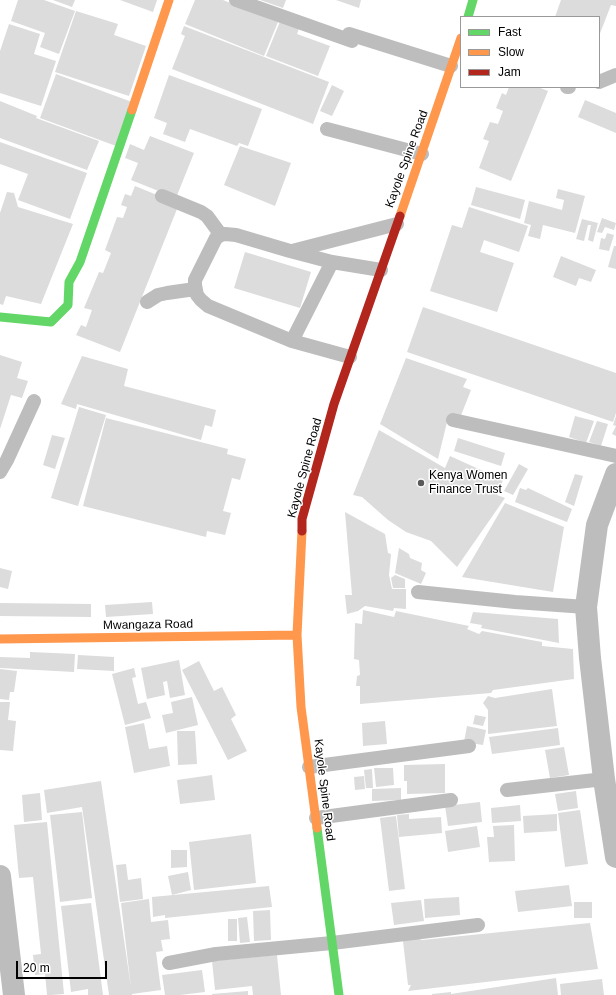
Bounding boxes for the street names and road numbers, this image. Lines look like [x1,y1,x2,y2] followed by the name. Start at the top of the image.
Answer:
[383,108,431,210] street label: Kayole Spine Road
[285,417,325,519] street label: Kayole Spine Road
[103,617,193,633] street label: Mwangaza Road
[311,738,337,842] street label: Kayole Spine Road

